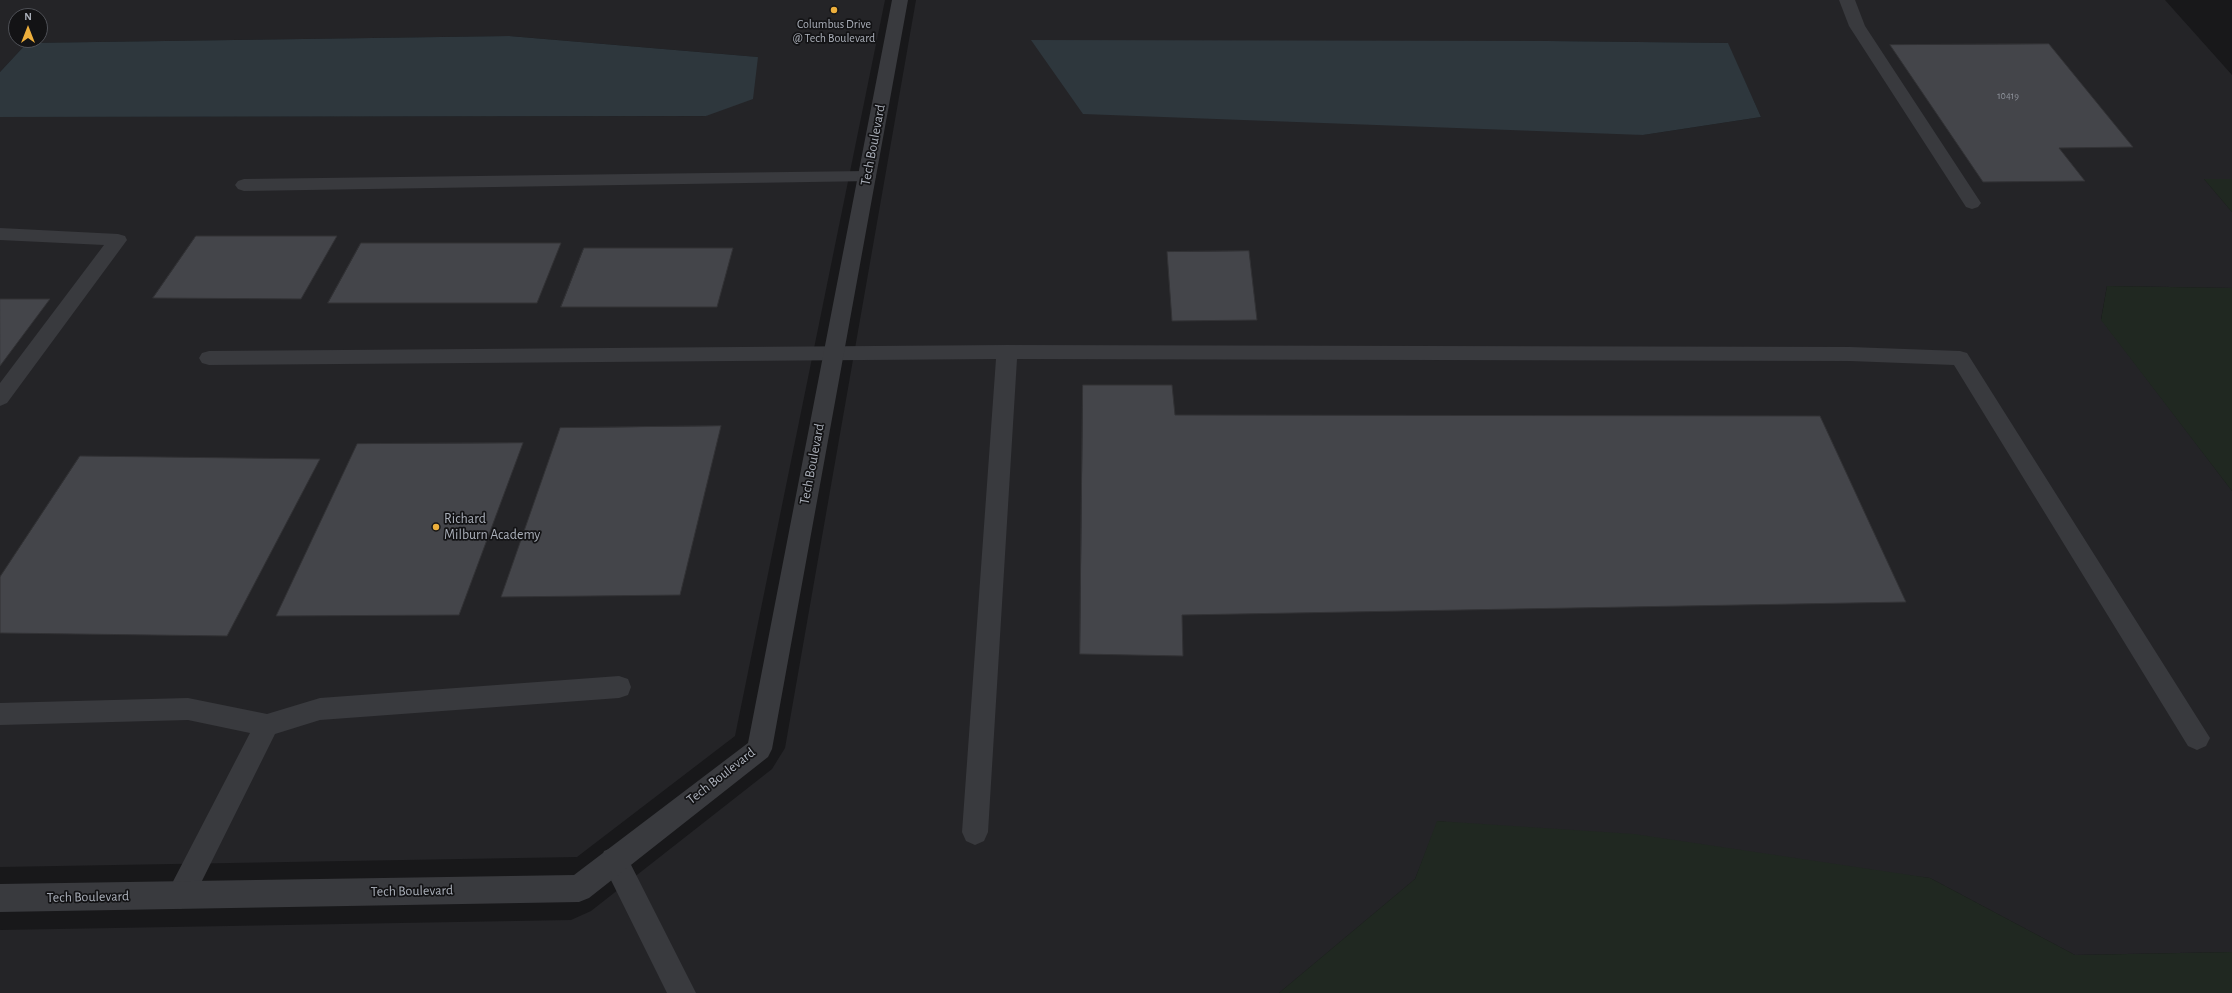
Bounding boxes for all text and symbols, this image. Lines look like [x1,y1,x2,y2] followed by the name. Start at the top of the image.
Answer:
[829,5,839,15] marker: Columbus Drive @ Tech Boulevard
[8,8,48,48] north arrow
[24,11,32,22] text: N
[793,17,875,45] place label: Columbus Drive @ Tech Boulevard
[1997,90,2019,102] house number: 10419
[857,103,889,187] street label: Tech Boulevard
[796,422,828,506] street label: Tech Boulevard
[444,511,540,544] place label: Richard Milburn Academy
[431,522,441,532] marker: Richard Milburn Academy
[683,744,759,808] street label: Tech Boulevard
[371,882,453,900] street label: Tech Boulevard
[47,888,129,906] street label: Tech Boulevard

